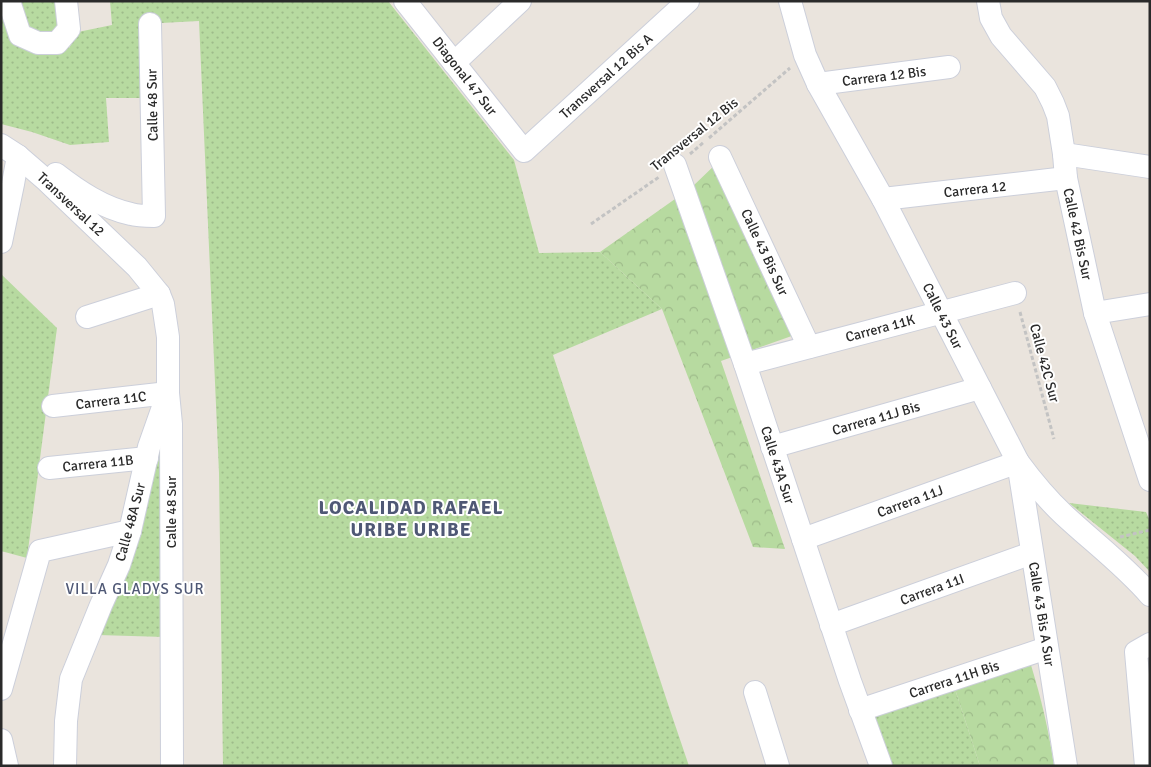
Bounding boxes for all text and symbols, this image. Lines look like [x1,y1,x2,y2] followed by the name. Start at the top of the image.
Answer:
[556,30,657,123] street label: Transversal 12 Bis A
[429,34,501,120] street label: Diagonal 47 Sur
[841,63,927,90] street label: Carrera 12 Bis
[143,68,162,141] street label: Calle 48 Sur
[647,94,741,175] street label: Transversal 12 Bis
[33,169,108,240] street label: Transversal 12
[943,178,1007,201] street label: Carrera 12
[1059,186,1096,283] street label: Calle 42 Bis Sur
[737,206,792,299] street label: Calle 43 Bis Sur
[919,280,967,353] street label: Calle 43 Sur
[844,311,917,346] street label: Carrera 11K
[1026,322,1063,405] street label: Calle 42C Sur
[75,388,147,413] street label: Carrera 11C
[830,398,922,439] street label: Carrera 11J Bis
[757,424,798,507] street label: Calle 43A Sur
[62,451,134,476] street label: Carrera 11B
[163,475,180,548] street label: Calle 48 Sur
[112,480,149,563] street label: Calle 48A Sur
[875,482,946,521] street label: Carrera 11J
[318,496,504,542] district label: LOCALIDAD RAFAEL URIBE URIBE
[1025,561,1058,668] street label: Calle 43 Bis A Sur
[898,570,967,609] street label: Carrera 11I
[65,580,205,598] district label: VILLA GLADYS SUR
[907,657,1001,702] street label: Carrera 11H Bis

